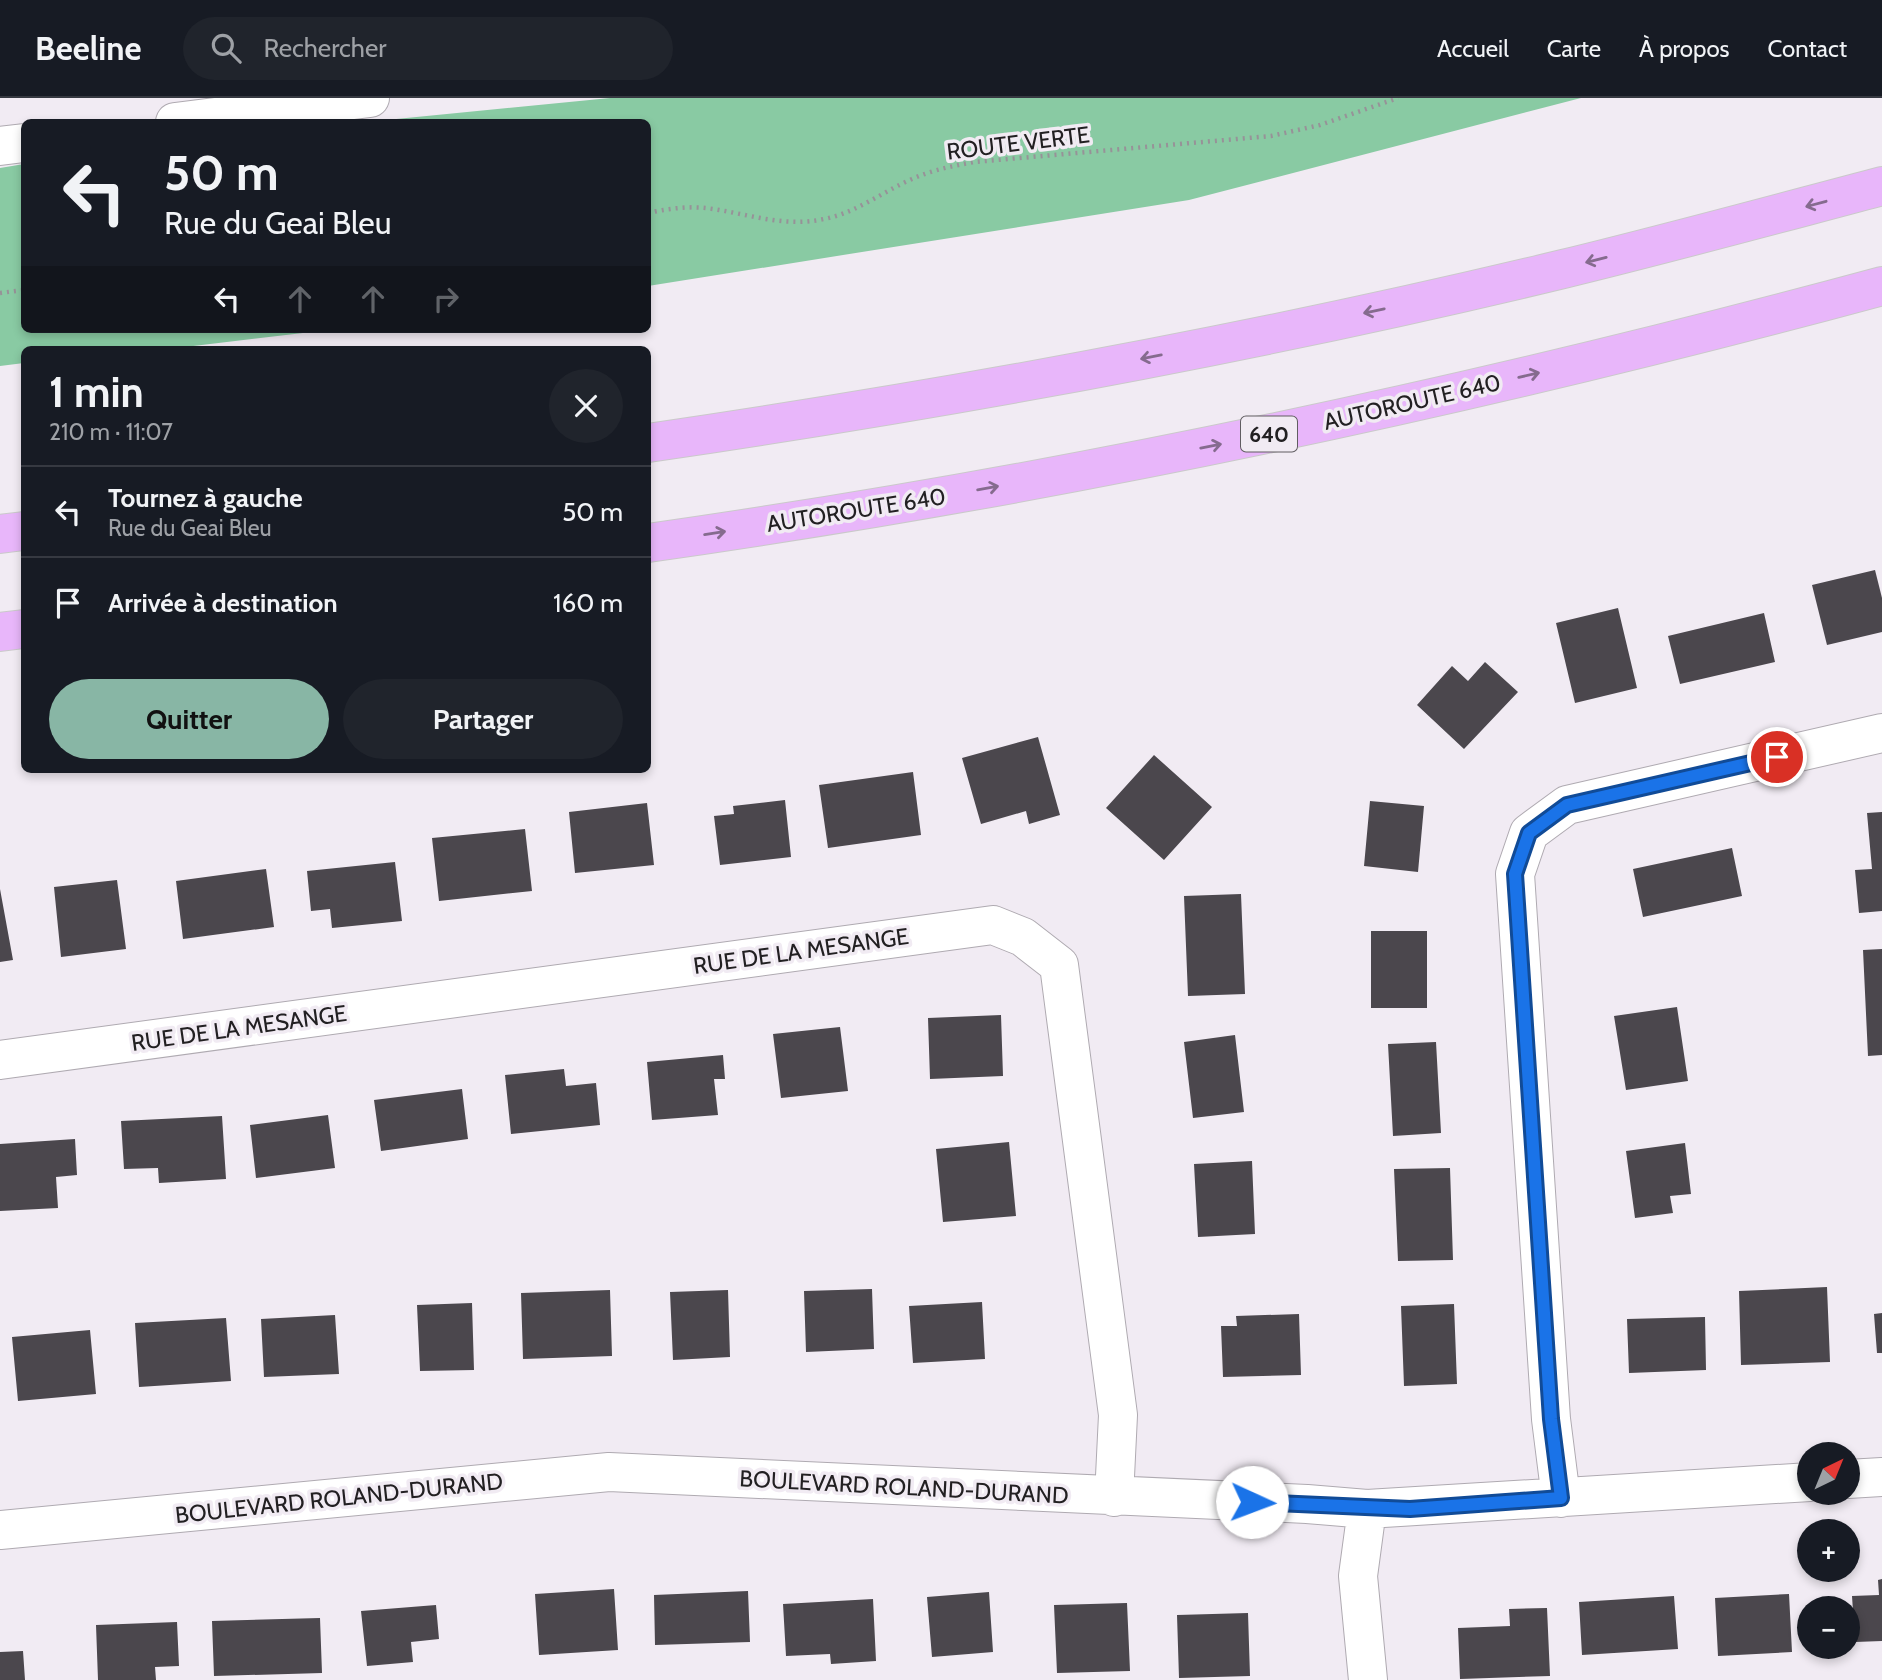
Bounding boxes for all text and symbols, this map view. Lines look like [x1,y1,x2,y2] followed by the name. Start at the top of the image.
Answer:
[183,17,673,80] search box
[35,28,141,68] text: Beeline
[207,29,245,67] icon: search
[263,32,386,64] text: Rechercher
[1437,34,1509,63] text: Accueil
[1547,34,1601,63] text: Carte
[1639,34,1730,63] text: À propos
[1768,34,1847,63] text: Contact
[945,120,1091,166] street label: ROUTE VERTE
[164,143,279,202] text: 50 m
[49,147,140,238] icon: left
[1805,198,1827,211] one-way arrow
[164,203,392,242] text: Rue du Geai Bleu
[1585,254,1608,267] one-way arrow
[208,280,246,318] icon: left
[281,280,319,318] icon: ahead
[354,280,392,318] icon: ahead
[427,280,465,318] icon: right
[1363,305,1386,318] one-way arrow
[1140,351,1163,364] one-way arrow
[49,366,144,418] text: 1 min
[1321,368,1503,436] street label: AUTOROUTE 640
[1517,368,1540,381] one-way arrow
[549,369,623,443] button: close
[1241,416,1297,452] road number: 640
[49,418,173,446] text: 210 m · 11:07
[1199,439,1222,453] one-way arrow
[976,481,999,495] one-way arrow
[108,482,303,514] text: Tournez à gauche
[765,482,947,538] street label: AUTOROUTE 640
[49,493,87,531] icon: left
[562,496,623,528] text: 50 m
[108,514,272,542] text: Rue du Geai Bleu
[703,526,726,539] one-way arrow
[49,584,87,622] icon: arrive
[108,587,338,619] text: Arrivée à destination
[553,587,623,619] text: 160 m
[49,679,329,759] button: Quitter
[343,679,623,759] button: Partager
[1747,727,1807,787] pin
[1758,738,1796,776] icon: arrive
[691,922,911,980] street label: RUE DE LA MESANGE
[129,999,349,1057] street label: RUE DE LA MESANGE
[1797,1442,1860,1505] north arrow
[1797,1442,1860,1659] map controls
[739,1464,1069,1510] street label: BOULEVARD ROLAND-DURAND
[1215,1465,1289,1539] position arrow
[174,1467,504,1529] street label: BOULEVARD ROLAND-DURAND
[1797,1519,1860,1582] button: +
[1797,1596,1860,1659] button: −

